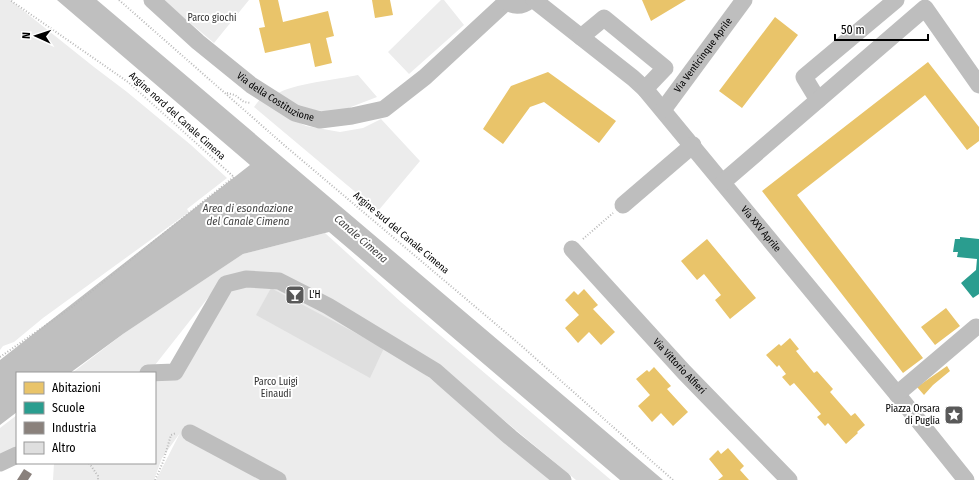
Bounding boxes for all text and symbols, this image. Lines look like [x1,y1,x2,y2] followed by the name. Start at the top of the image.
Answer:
[187,12,237,24] park label: Parco giochi
[672,15,735,95] street label: Via Venticinque Aprile
[16,16,56,56] north arrow
[835,16,928,42] scale bar
[841,23,865,37] text: 50 m
[20,32,33,39] text: N
[126,70,228,162] street label: Argine nord del Canale Cimena
[234,70,315,124] street label: Via della Costituzione
[351,189,451,277] street label: Argine sud del Canale Cimena
[202,202,293,228] water label: Area di esondazione del Canale Cimena
[738,204,783,255] street label: Via XXV Aprile
[332,212,390,266] water label: Canale Cimena
[284,284,306,306] bar icon: L'H
[309,289,321,301] place label: L'H
[650,336,708,397] street label: Via Vittorio Alfieri
[16,372,156,464] legend
[254,376,298,400] park label: Parco Luigi Einaudi
[52,381,101,395] text: Abitazioni
[52,401,85,415] text: Scuole
[886,403,940,427] place label: Piazza Orsara di Puglia
[943,404,965,426] place icon: Piazza Orsara di Puglia
[52,421,96,435] text: Industria
[52,441,76,455] text: Altro

